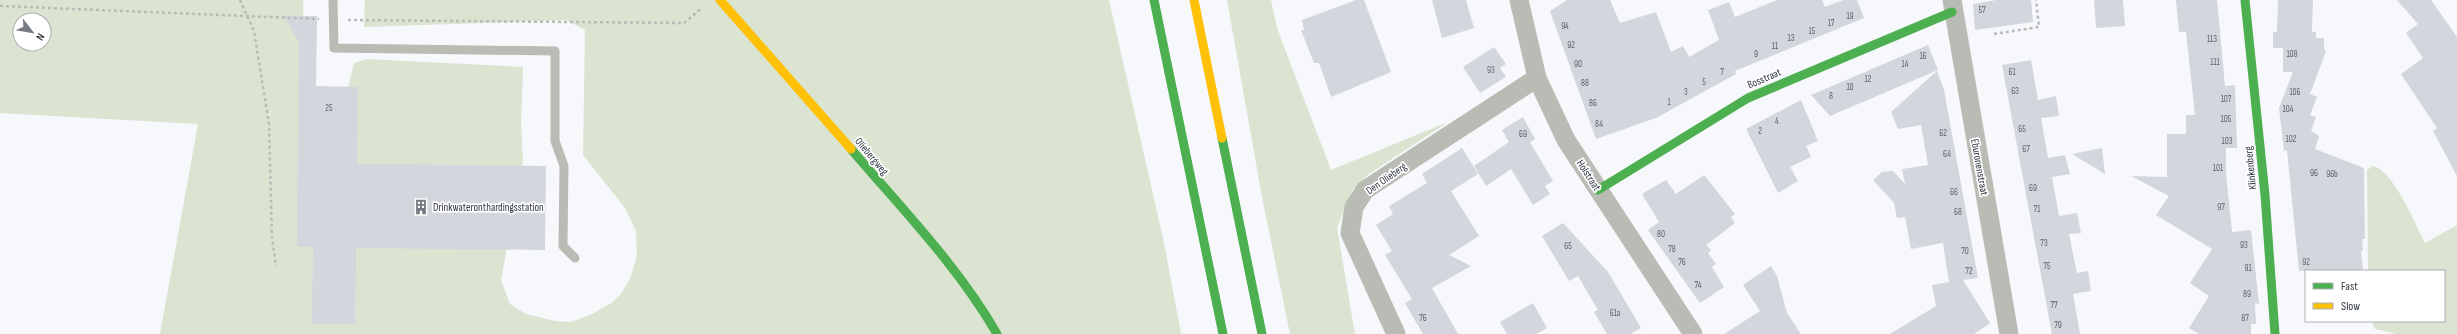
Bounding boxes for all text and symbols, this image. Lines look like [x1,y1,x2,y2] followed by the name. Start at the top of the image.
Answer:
[1978,5,1986,16] house number: 57
[1846,11,1854,22] house number: 19
[12,12,52,52] north arrow
[1828,18,1835,29] house number: 17
[1561,21,1569,32] house number: 94
[1809,26,1816,37] house number: 15
[33,31,47,43] text: N
[1788,33,1795,44] house number: 13
[2207,34,2217,45] house number: 113
[1567,40,1575,51] house number: 92
[1772,41,1779,52] house number: 11
[1754,49,1758,60] house number: 9
[2286,49,2298,60] house number: 108
[1919,51,1927,62] house number: 16
[2210,57,2221,68] house number: 111
[1574,59,1582,70] house number: 90
[1902,59,1909,70] house number: 14
[1487,65,1495,76] house number: 93
[1745,65,1784,91] street label: Bosstraat
[1720,67,1724,78] house number: 7
[2008,67,2016,78] house number: 61
[1865,74,1872,85] house number: 12
[1702,77,1706,88] house number: 5
[1581,78,1589,89] house number: 88
[1846,82,1854,93] house number: 10
[2011,86,2019,97] house number: 63
[1684,87,1688,98] house number: 3
[2289,87,2301,98] house number: 106
[1829,91,1833,102] house number: 8
[2221,94,2232,105] house number: 107
[1667,97,1671,108] house number: 1
[1589,98,1597,109] house number: 86
[325,103,333,114] house number: 25
[2283,104,2294,115] house number: 104
[2221,114,2232,125] house number: 105
[1775,116,1779,127] house number: 4
[1595,119,1603,130] house number: 84
[2018,124,2026,135] house number: 65
[1758,126,1762,137] house number: 2
[1939,128,1947,139] house number: 62
[1519,129,1527,140] house number: 69
[2286,134,2297,145] house number: 102
[852,135,892,178] street label: Oliebergweg
[2222,136,2233,147] house number: 103
[1968,138,1991,197] street label: Eburonenstraat
[2022,144,2030,155] house number: 67
[2242,145,2259,190] street label: Klinkenberg
[1943,149,1951,160] house number: 64
[1574,157,1604,194] street label: Holstraat
[1363,159,1410,197] street label: Den Olieberg
[2213,163,2224,174] house number: 101
[2310,168,2318,179] house number: 96
[2326,169,2338,180] house number: 96b
[2029,183,2037,194] house number: 69
[1950,187,1958,198] house number: 66
[412,198,430,216] building icon: Drinkwateronthardingsstation
[433,201,544,214] place label: Drinkwateronthardingsstation
[2217,202,2225,213] house number: 97
[2034,204,2041,215] house number: 71
[1954,207,1962,218] house number: 68
[1657,229,1665,240] house number: 80
[2040,238,2048,249] house number: 73
[2240,240,2248,251] house number: 93
[1564,241,1572,252] house number: 65
[1668,244,1676,255] house number: 78
[1961,246,1969,257] house number: 70
[1678,257,1686,268] house number: 76
[2302,257,2310,268] house number: 92
[2043,261,2051,272] house number: 75
[2244,263,2252,274] house number: 91
[1965,266,1973,277] house number: 72
[2305,270,2445,322] legend
[2341,279,2358,294] text: Fast
[1695,280,1702,291] house number: 74
[2243,289,2251,300] house number: 89
[2341,299,2360,314] text: Slow
[2050,300,2058,311] house number: 77
[1610,308,1620,319] house number: 61a
[1419,313,1427,324] house number: 76
[2241,313,2249,324] house number: 87
[2054,320,2062,331] house number: 79

